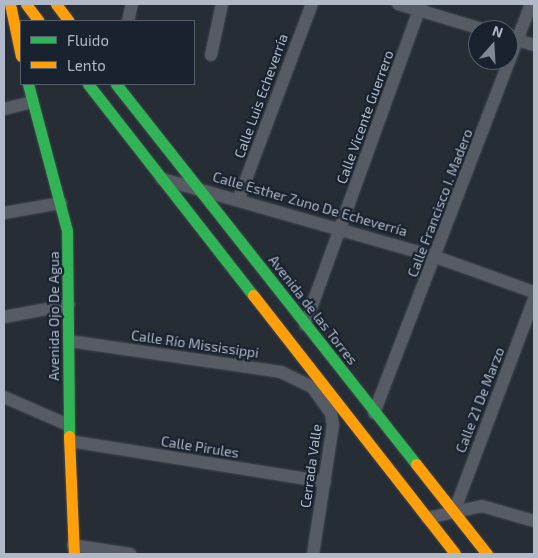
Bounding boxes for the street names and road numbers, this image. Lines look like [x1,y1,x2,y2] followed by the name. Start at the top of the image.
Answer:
[231,32,291,160] street label: Calle Luis Echeverría
[333,48,397,186] street label: Calle Vicente Guerrero
[404,126,476,280] street label: Calle Francisco I. Madero
[211,168,409,240] street label: Calle Esther Zuno De Echeverría
[46,251,62,381] street label: Avenida Ojo De Agua
[265,252,361,368] street label: Avenida de las Torres
[130,327,260,361] street label: Calle Río Mississippi
[452,345,508,455] street label: Calle 21 De Marzo
[297,423,325,509] street label: Cerrada Valle
[160,433,240,461] street label: Calle Pirules

